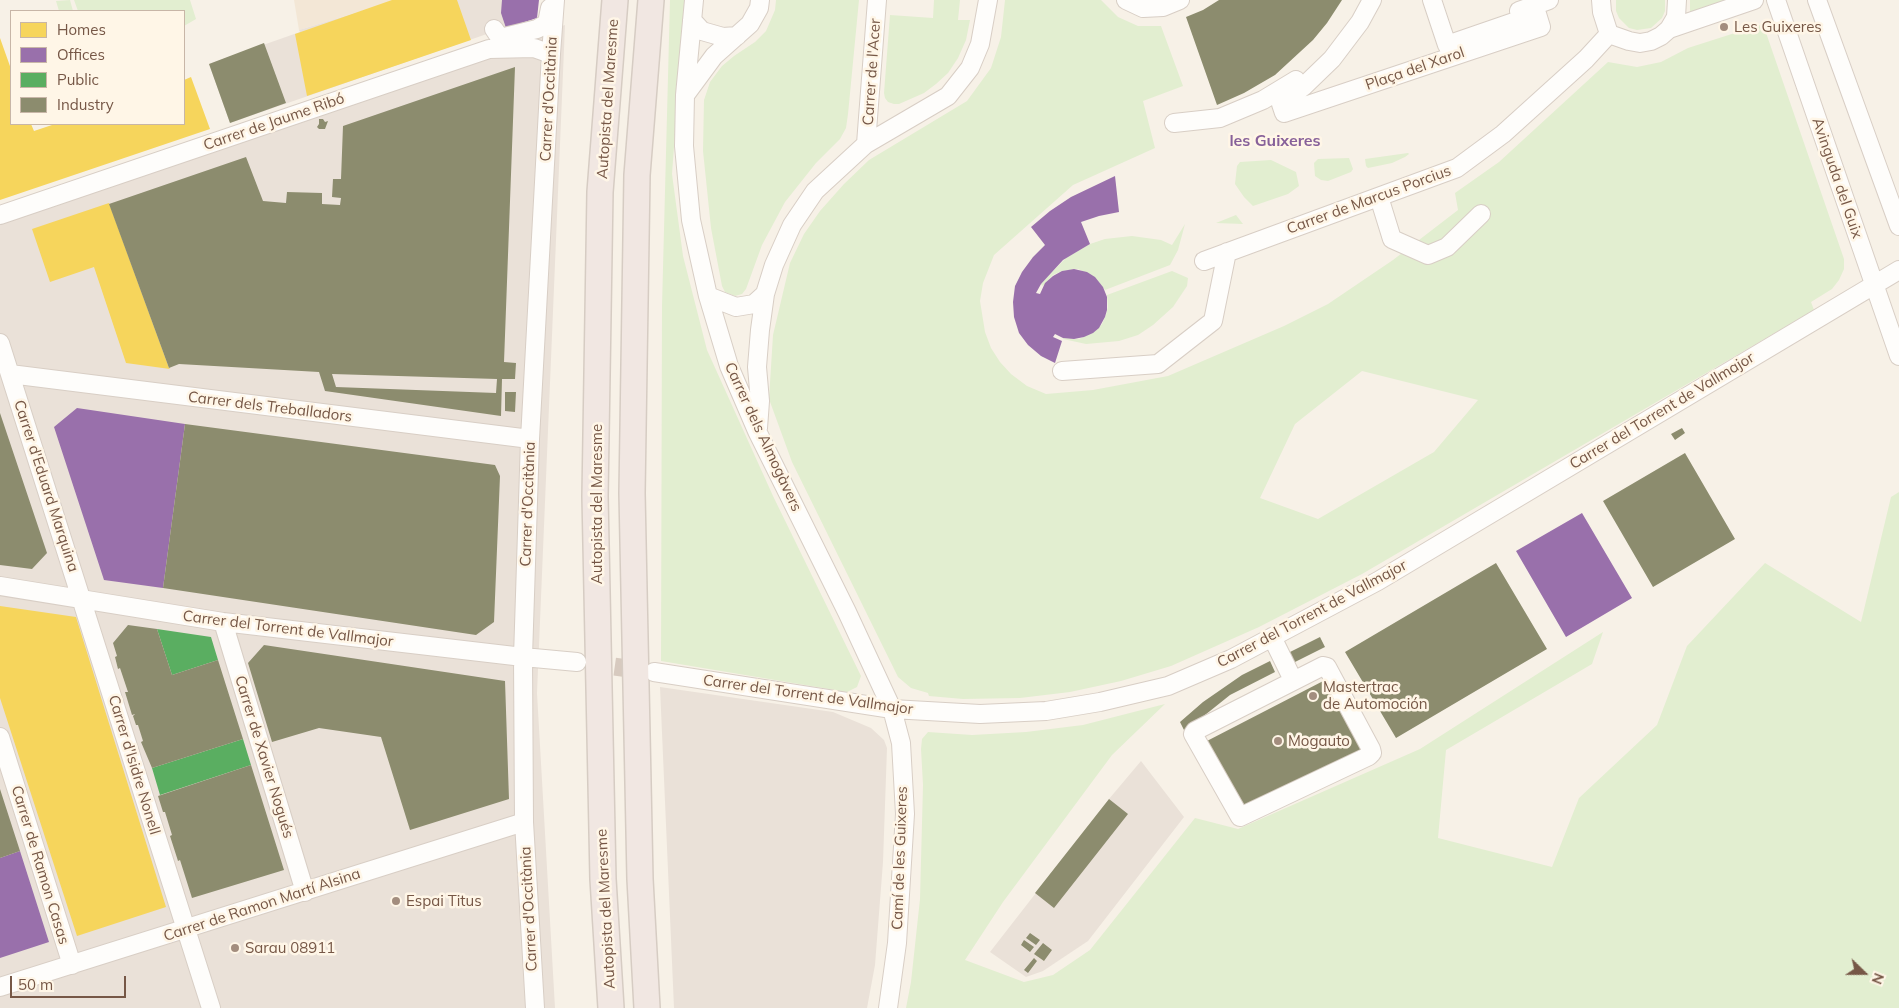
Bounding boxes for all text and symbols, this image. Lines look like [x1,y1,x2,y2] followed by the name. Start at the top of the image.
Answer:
[10,10,185,125] legend
[593,18,623,180] street label: Autopista del Maresme
[859,18,885,126] street label: Carrer de l'Acer
[1734,18,1822,36] place label: Les Guixeres
[57,20,106,39] text: Homes
[1718,21,1730,33] marker: Les Guixeres
[537,36,561,162] street label: Carrer d'Occitània
[1363,44,1467,94] street label: Plaça del Xarol
[57,45,105,64] text: Offices
[57,70,99,89] text: Public
[201,89,347,155] street label: Carrer de Jaume Ribó
[57,95,114,114] text: Industry
[1808,115,1866,241] street label: Avinguda del Guix
[1229,131,1321,151] district label: les Guixeres
[1284,162,1454,238] street label: Carrer de Marcus Porcius
[1567,349,1757,473] street label: Carrer del Torrent de Vallmajor
[720,360,806,514] street label: Carrer dels Almogàvers
[187,388,353,426] street label: Carrer dels Treballadors
[10,398,82,574] street label: Carrer d'Eduard Marquina
[588,424,606,584] street label: Autopista del Maresme
[517,441,539,567] street label: Carrer d'Occitània
[1214,556,1410,672] street label: Carrer del Torrent de Vallmajor
[182,607,394,651] street label: Carrer del Torrent de Vallmajor
[702,671,914,719] street label: Carrer del Torrent de Vallmajor
[231,673,297,841] street label: Carrer de Xavier Nogués
[1323,678,1428,713] place label: Mastertrac de Automoción
[1307,690,1319,702] marker: Mastertrac de Automoción
[104,693,164,837] street label: Carrer d'Isidre Nonell
[1288,732,1350,750] place label: Mogauto
[1272,735,1284,747] marker: Mogauto
[7,783,73,947] street label: Carrer de Ramon Casas
[888,786,912,930] street label: Camí de les Guixeres
[593,828,619,990] street label: Autopista del Maresme
[517,846,541,972] street label: Carrer d'Occitània
[161,865,363,945] street label: Carrer de Ramon Martí Alsina
[406,892,482,910] place label: Espai Titus
[390,895,402,907] marker: Espai Titus
[245,939,335,957] place label: Sarau 08911
[229,942,241,954] marker: Sarau 08911
[1839,948,1889,998] north arrow
[12,966,129,998] scale bar
[1868,970,1888,987] text: N
[18,975,53,994] text: 50 m

